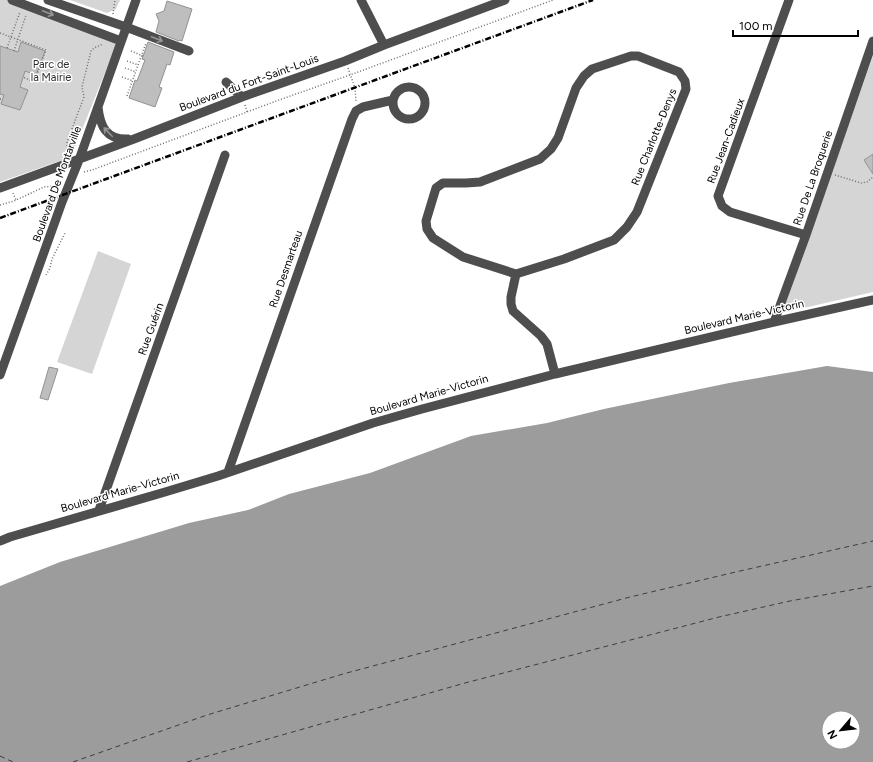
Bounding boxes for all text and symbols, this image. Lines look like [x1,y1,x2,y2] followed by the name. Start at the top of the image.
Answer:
[42,10,54,18] one-way arrow
[733,12,858,38] scale bar
[739,19,773,33] text: 100 m
[151,36,163,44] one-way arrow
[178,52,320,114] street label: Boulevard du Fort-Saint-Louis
[31,58,71,84] park label: Parc de la Mairie
[629,87,679,187] street label: Rue Charlotte-Denys
[705,96,748,185] street label: Rue Jean-Cadieux
[30,124,84,244] street label: Boulevard De Montarville
[103,127,113,137] one-way arrow
[791,129,835,227] street label: Rue De La Broquerie
[267,229,305,309] street label: Rue Desmarteau
[683,297,805,337] street label: Boulevard Marie-Victorin
[136,301,166,357] street label: Rue Guérin
[368,372,490,418] street label: Boulevard Marie-Victorin
[59,469,181,515] street label: Boulevard Marie-Victorin
[821,710,861,750] north arrow
[825,728,840,741] text: N

